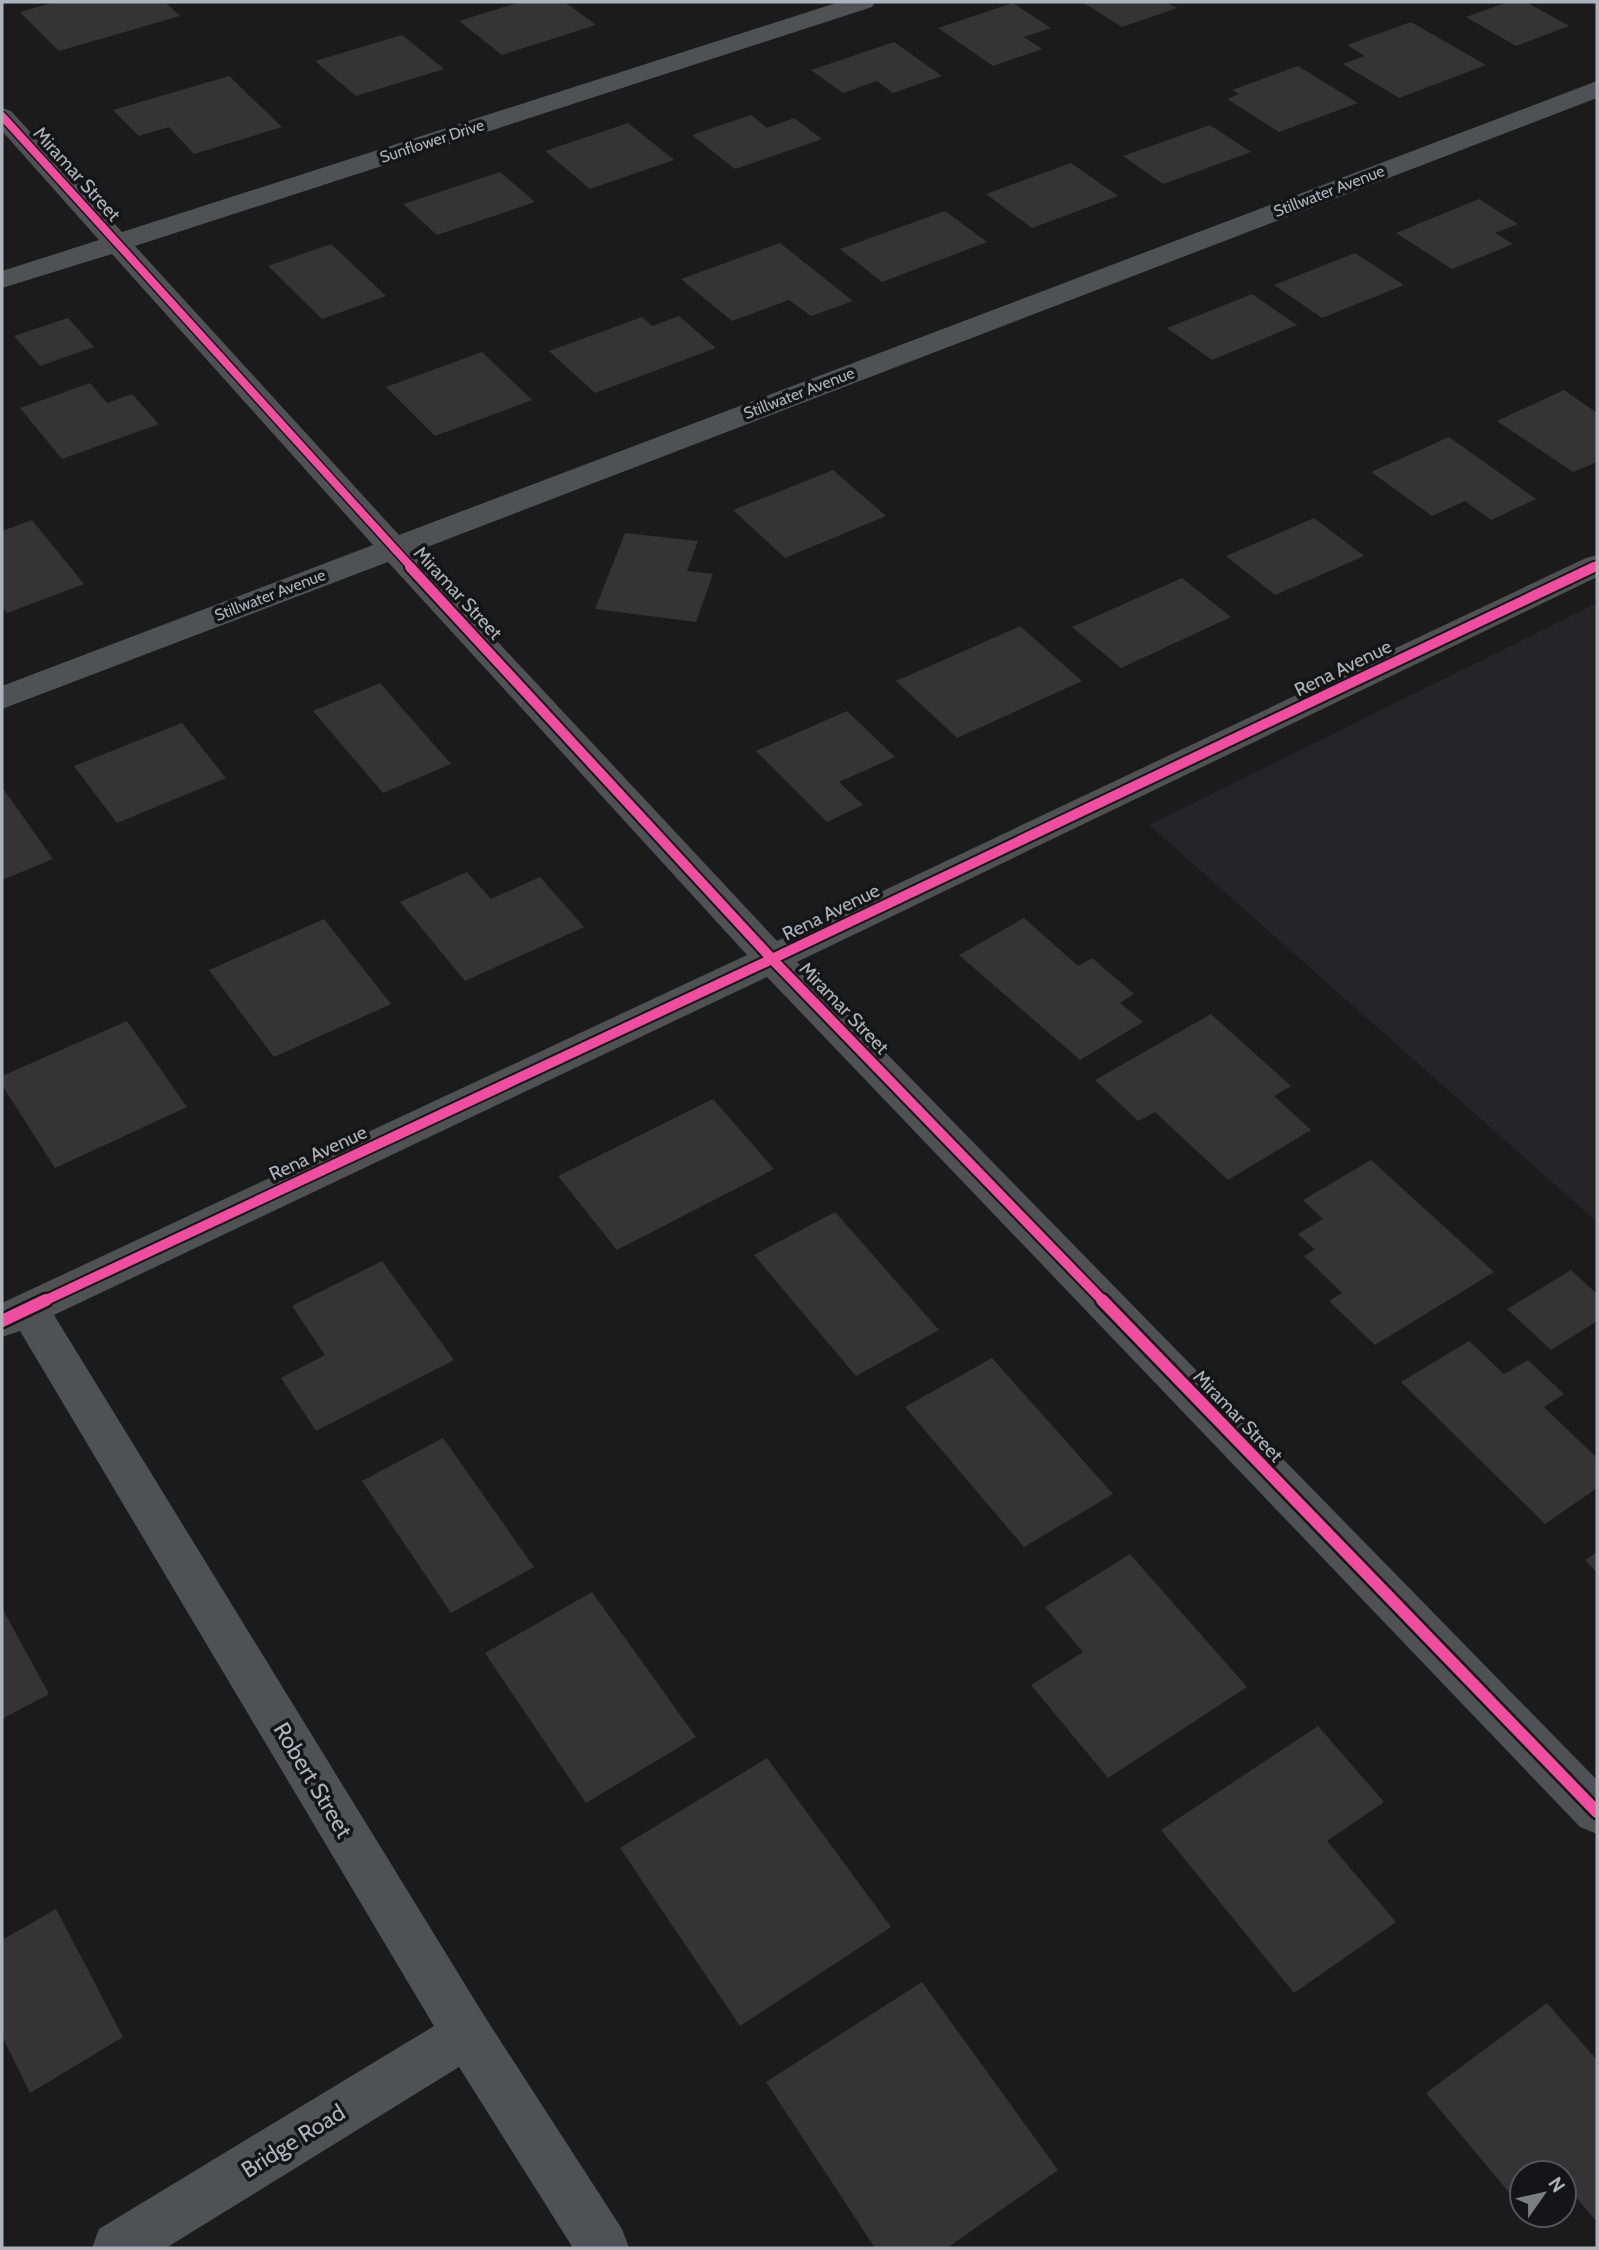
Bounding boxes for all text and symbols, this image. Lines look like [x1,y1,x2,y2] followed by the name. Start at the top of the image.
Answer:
[377,115,487,167] street label: Sunflower Drive
[29,122,126,226] street label: Miramar Street
[1271,161,1387,221] street label: Stillwater Avenue
[741,363,857,423] street label: Stillwater Avenue
[409,542,507,645] street label: Miramar Street
[212,565,328,625] street label: Stillwater Avenue
[1291,635,1396,701] street label: Rena Avenue
[779,879,884,945] street label: Rena Avenue
[794,957,894,1059] street label: Miramar Street
[266,1120,371,1186] street label: Rena Avenue
[1188,1365,1288,1467] street label: Miramar Street
[268,1717,359,1843] street label: Robert Street
[236,2098,350,2184] street label: Bridge Road
[1508,2159,1578,2229] north arrow
[1543,2173,1570,2197] text: N

